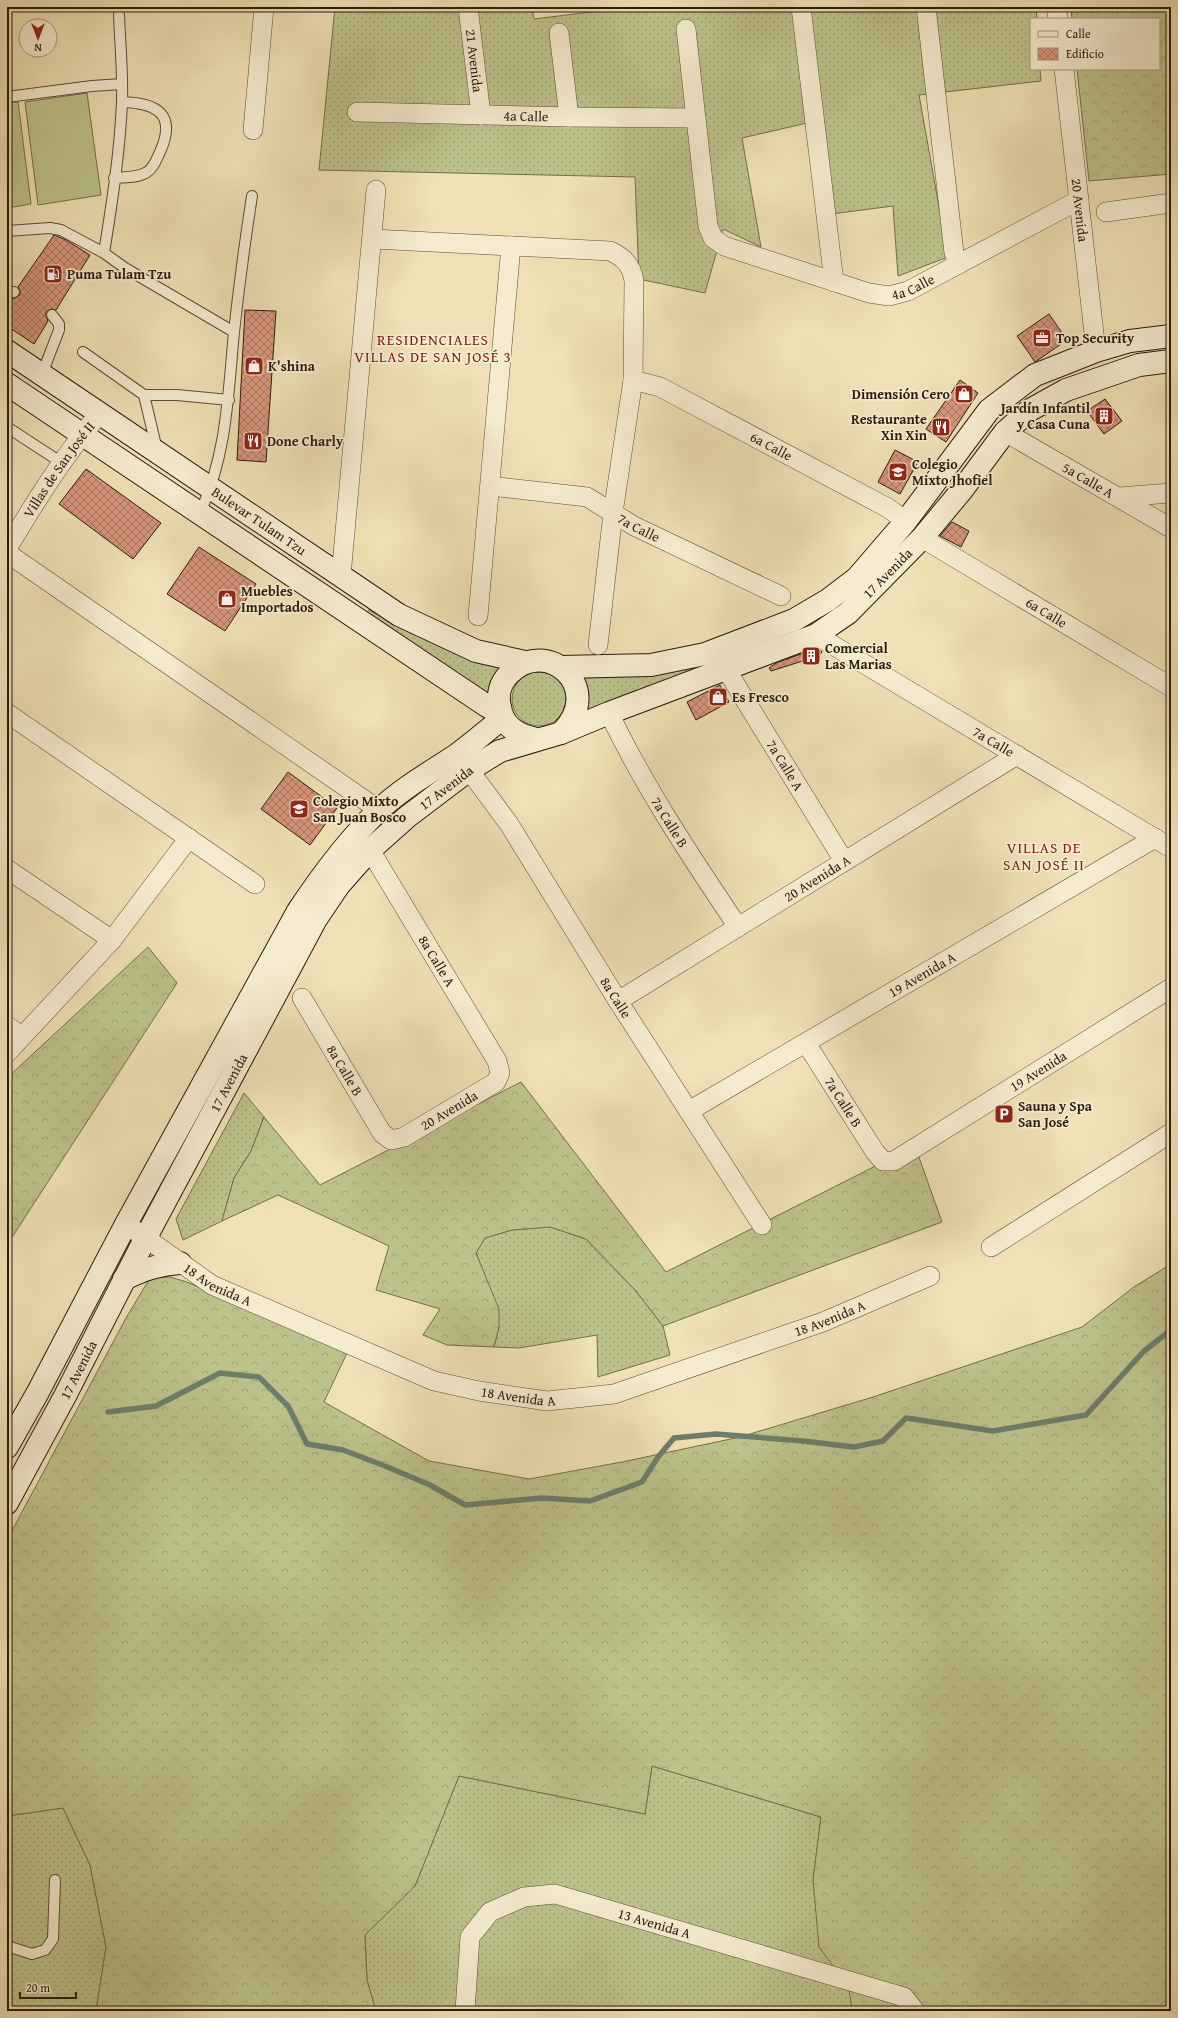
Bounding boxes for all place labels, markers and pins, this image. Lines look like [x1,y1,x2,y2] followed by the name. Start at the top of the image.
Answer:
[42,263,64,285] fuel station icon: Puma Tulam Tzu
[67,264,171,284] place label: Puma Tulam Tzu
[1031,327,1053,349] office icon: Top Security
[1056,328,1135,348] place label: Top Security
[243,355,265,377] shop icon: K'shina
[268,356,316,376] place label: K'shina
[953,383,975,405] shop icon: Dimensión Cero
[852,384,951,404] place label: Dimensión Cero
[999,398,1091,434] place label: Jardín Infantil y Casa Cuna
[1093,405,1115,427] building icon: Jardín Infantil y Casa Cuna
[851,409,928,445] place label: Restaurante Xin Xin
[930,416,952,438] restaurant icon: Restaurante Xin Xin
[242,430,264,452] restaurant icon: Done Charly
[267,431,344,451] place label: Done Charly
[912,454,993,490] place label: Colegio Mixto Jhofiel
[887,461,909,483] school or university icon: Colegio Mixto Jhofiel
[241,581,314,617] place label: Muebles Importados
[216,588,238,610] shop icon: Muebles Importados
[825,638,892,674] place label: Comercial Las Marias
[800,645,822,667] building icon: Comercial Las Marias
[707,686,729,708] shop icon: Es Fresco
[732,687,789,707] place label: Es Fresco
[313,791,407,827] place label: Colegio Mixto San Juan Bosco
[288,798,310,820] school or university icon: Colegio Mixto San Juan Bosco
[1018,1096,1093,1132] place label: Sauna y Spa San José
[993,1103,1015,1125] parking icon: Sauna y Spa San José

